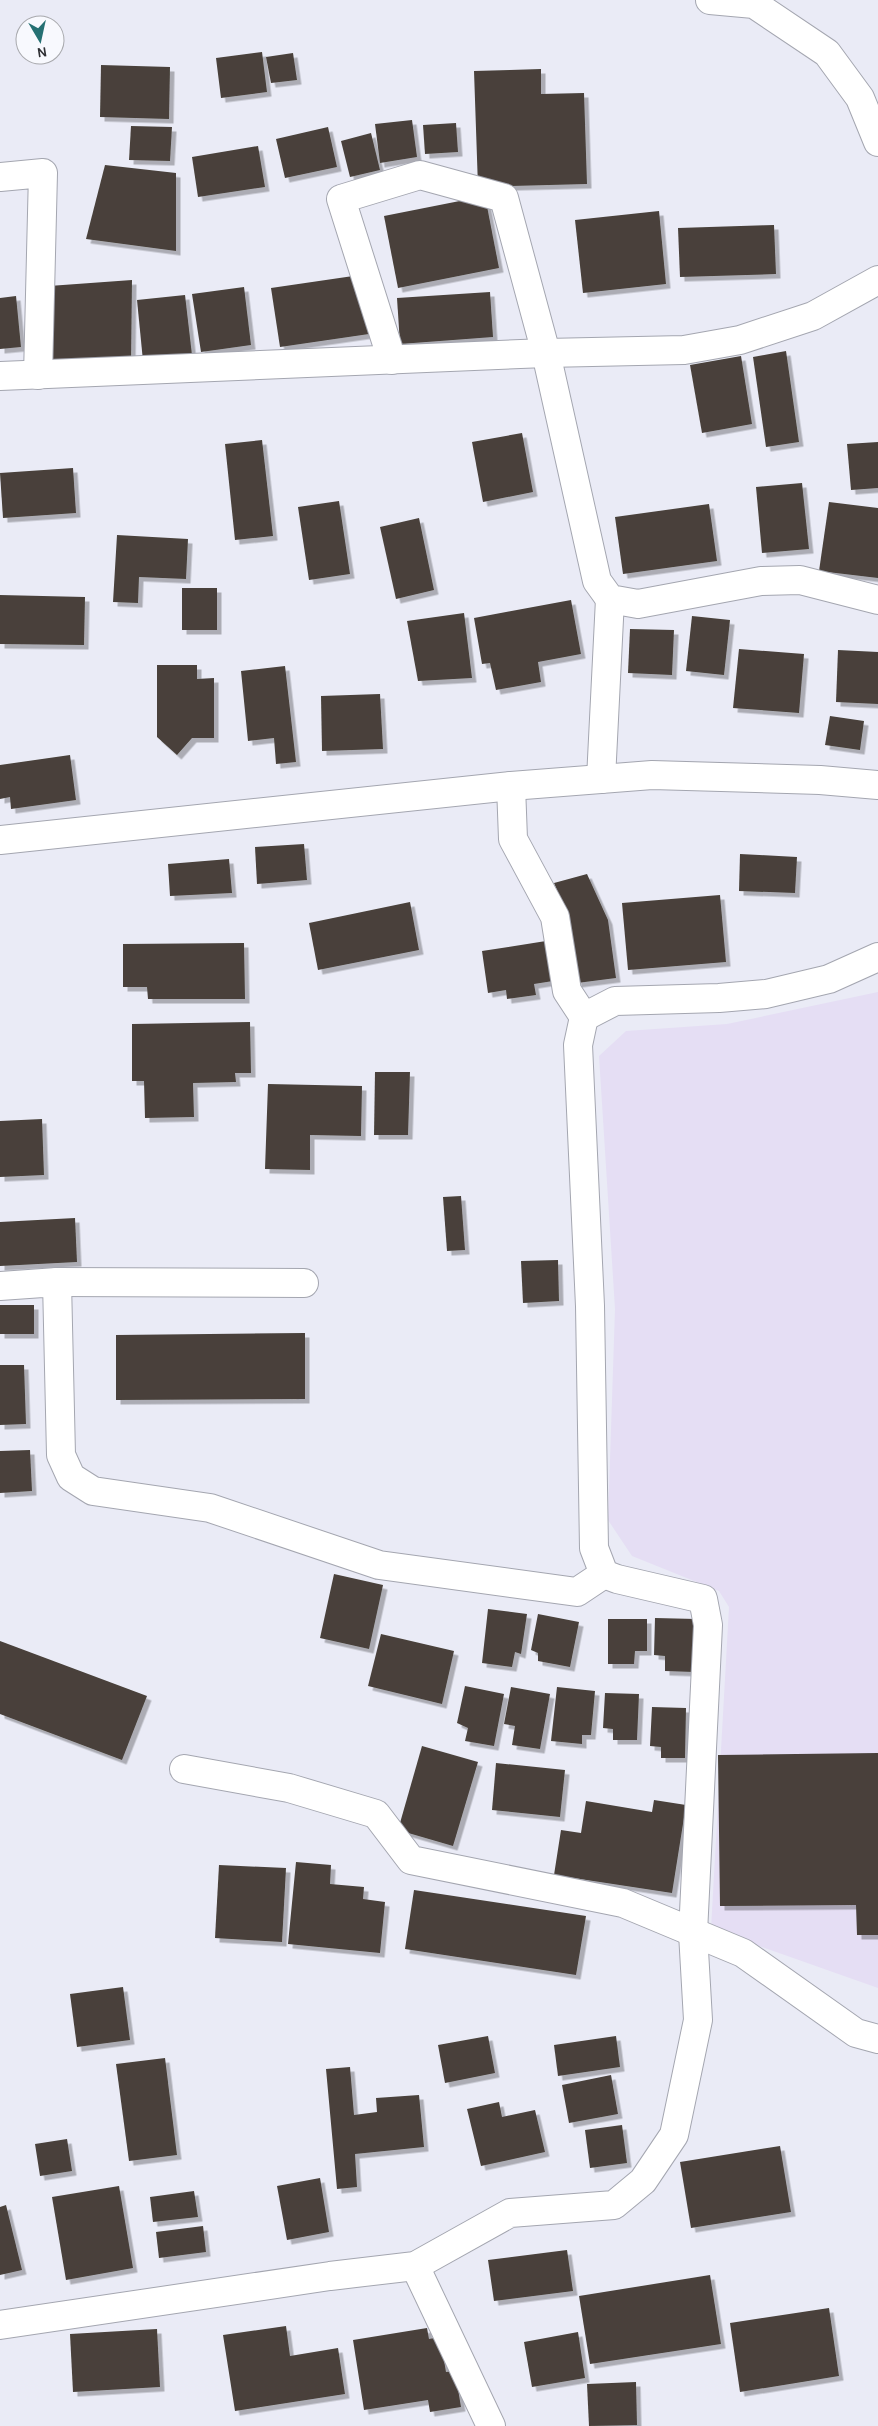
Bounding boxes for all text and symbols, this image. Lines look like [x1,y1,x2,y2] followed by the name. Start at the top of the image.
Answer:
[15,15,65,65] north arrow
[36,43,48,62] text: N

